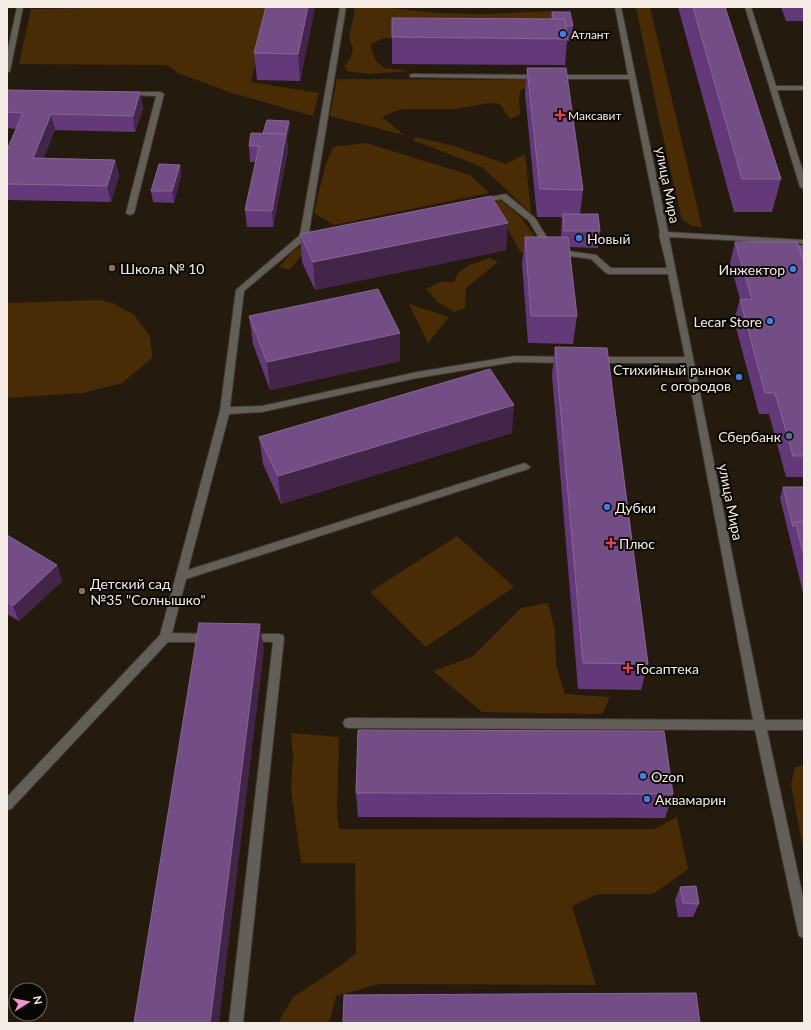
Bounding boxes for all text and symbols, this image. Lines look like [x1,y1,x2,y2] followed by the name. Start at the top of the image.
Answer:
[571,27,610,42] place label: Атлант
[558,29,568,39] marker: Атлант
[568,108,622,123] place label: Максавит
[555,110,565,120] marker: Максавит
[652,145,684,225] street label: улица Мира
[587,230,631,247] place label: Новый
[574,233,584,243] marker: Новый
[120,260,204,277] place label: Школа № 10
[719,261,785,278] place label: Инжектор
[107,263,117,273] marker: Школа № 10
[788,264,798,274] marker: Инжектор
[693,313,762,330] place label: Lecar Store
[765,316,775,326] marker: Lecar Store
[613,361,732,394] place label: Стихийный рынок с огородов
[734,372,744,382] marker: Стихийный рынок с огородов
[718,428,782,445] place label: Сбербанк
[784,431,794,441] marker: Сбербанк
[715,462,747,542] street label: улица Мира
[615,499,656,516] place label: Дубки
[602,502,612,512] marker: Дубки
[619,535,655,552] place label: Плюс
[606,538,616,548] marker: Плюс
[90,575,206,608] place label: Детский сад №35 "Солнышко"
[77,586,87,596] marker: Детский сад №35 "Солнышко"
[636,660,699,677] place label: Госаптека
[623,663,633,673] marker: Госаптека
[651,768,684,785] place label: Ozon
[638,771,648,781] marker: Ozon
[655,791,726,808] place label: Аквамарин
[642,794,652,804] marker: Аквамарин
[8,982,48,1022] north arrow
[31,995,45,1005] text: N

